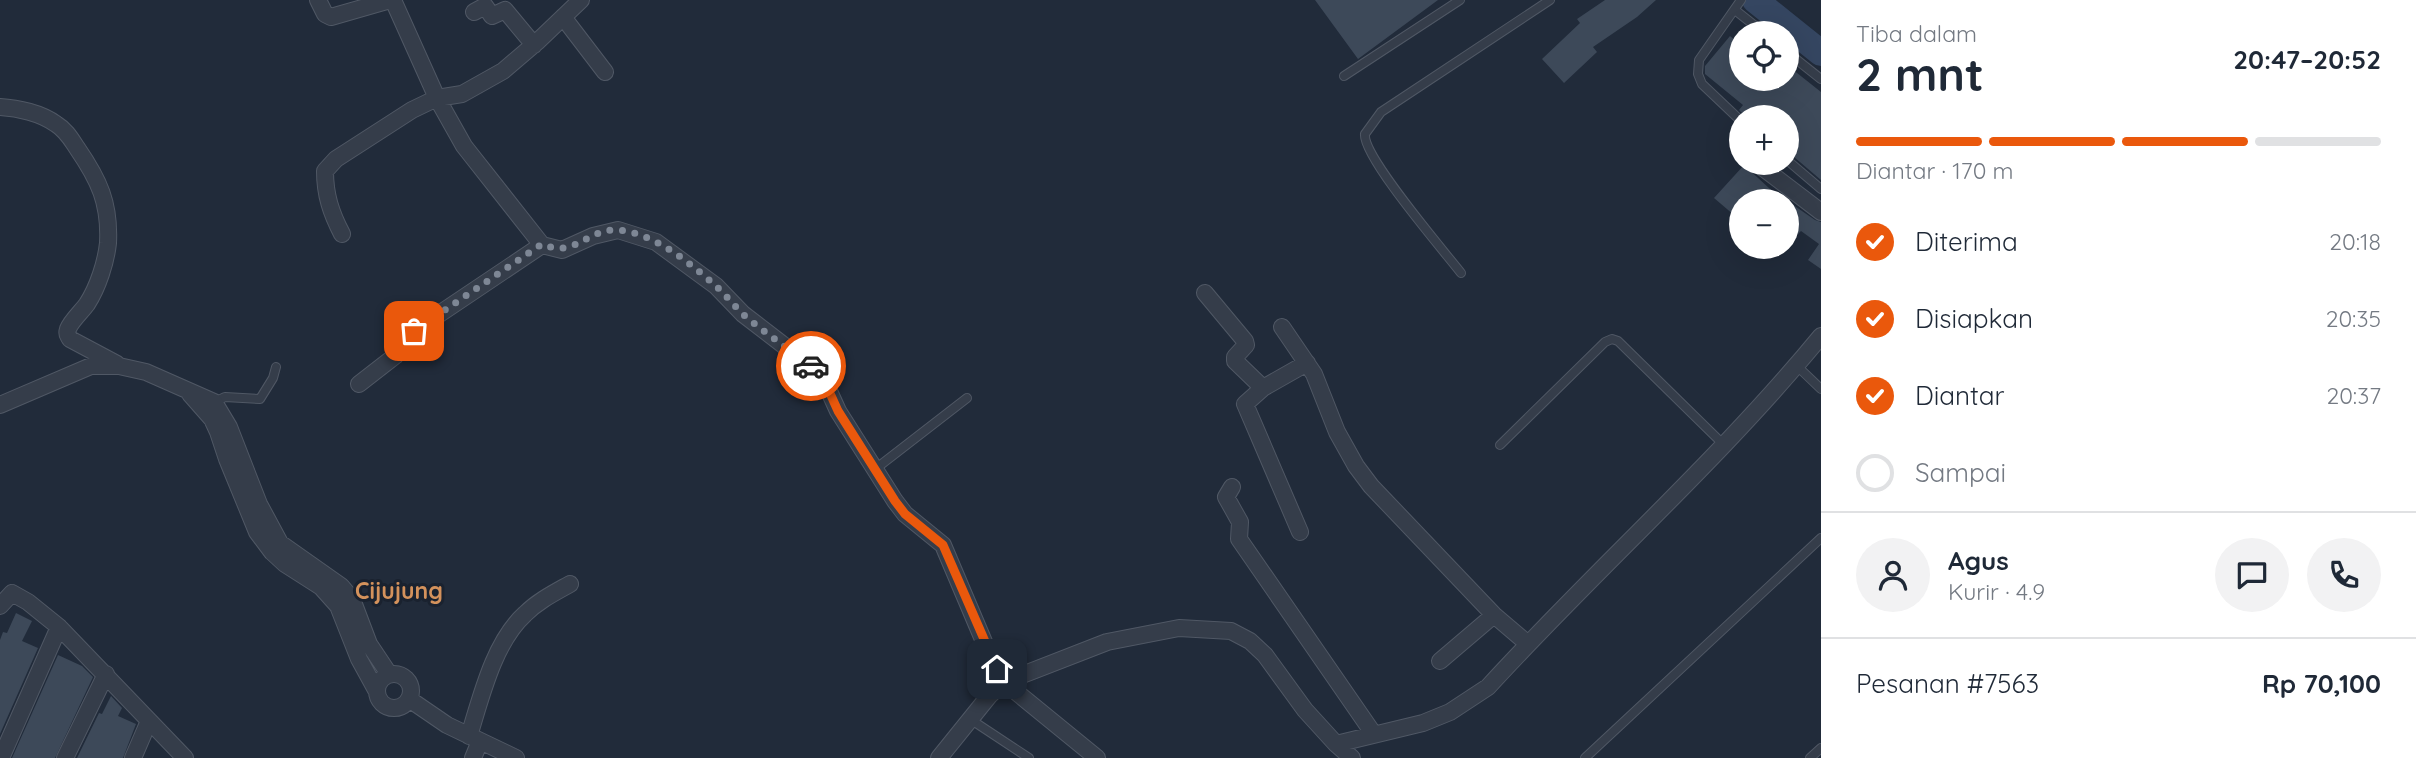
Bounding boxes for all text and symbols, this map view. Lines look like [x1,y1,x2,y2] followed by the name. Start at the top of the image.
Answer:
[1856,19,1977,48] text: Tiba dalam
[1729,21,1799,259] map controls
[1729,21,1799,91] button: locate
[2233,43,2381,76] text: 20:47–20:52
[1856,45,1984,103] text: 2 mnt
[1729,105,1799,175] button: +
[1856,156,2014,185] text: Diantar · 170 m
[1729,189,1799,259] button: −
[1856,223,1894,261] icon: check
[1915,225,2018,258] text: Diterima
[2329,227,2381,256] text: 20:18
[1856,300,1894,338] icon: check
[384,301,444,361] pin
[1915,302,2033,335] text: Disiapkan
[2326,304,2381,333] text: 20:35
[395,312,433,350] icon: bag
[776,331,846,401] courier
[792,347,830,385] icon: car
[1856,377,1894,415] icon: check
[1915,379,2005,412] text: Diantar
[2326,381,2381,410] text: 20:37
[1915,456,2006,489] text: Sampai
[1856,538,1930,612] button: person
[2215,538,2289,612] button: chat
[2307,538,2381,612] button: phone
[1948,544,2009,577] text: Agus
[355,576,443,605] district label: Cijujung
[1948,577,2045,606] text: Kurir · 4.9
[967,639,1027,699] pin
[978,650,1016,688] icon: home
[1856,667,2039,700] text: Pesanan #7563
[2262,667,2381,700] text: Rp 70,100

